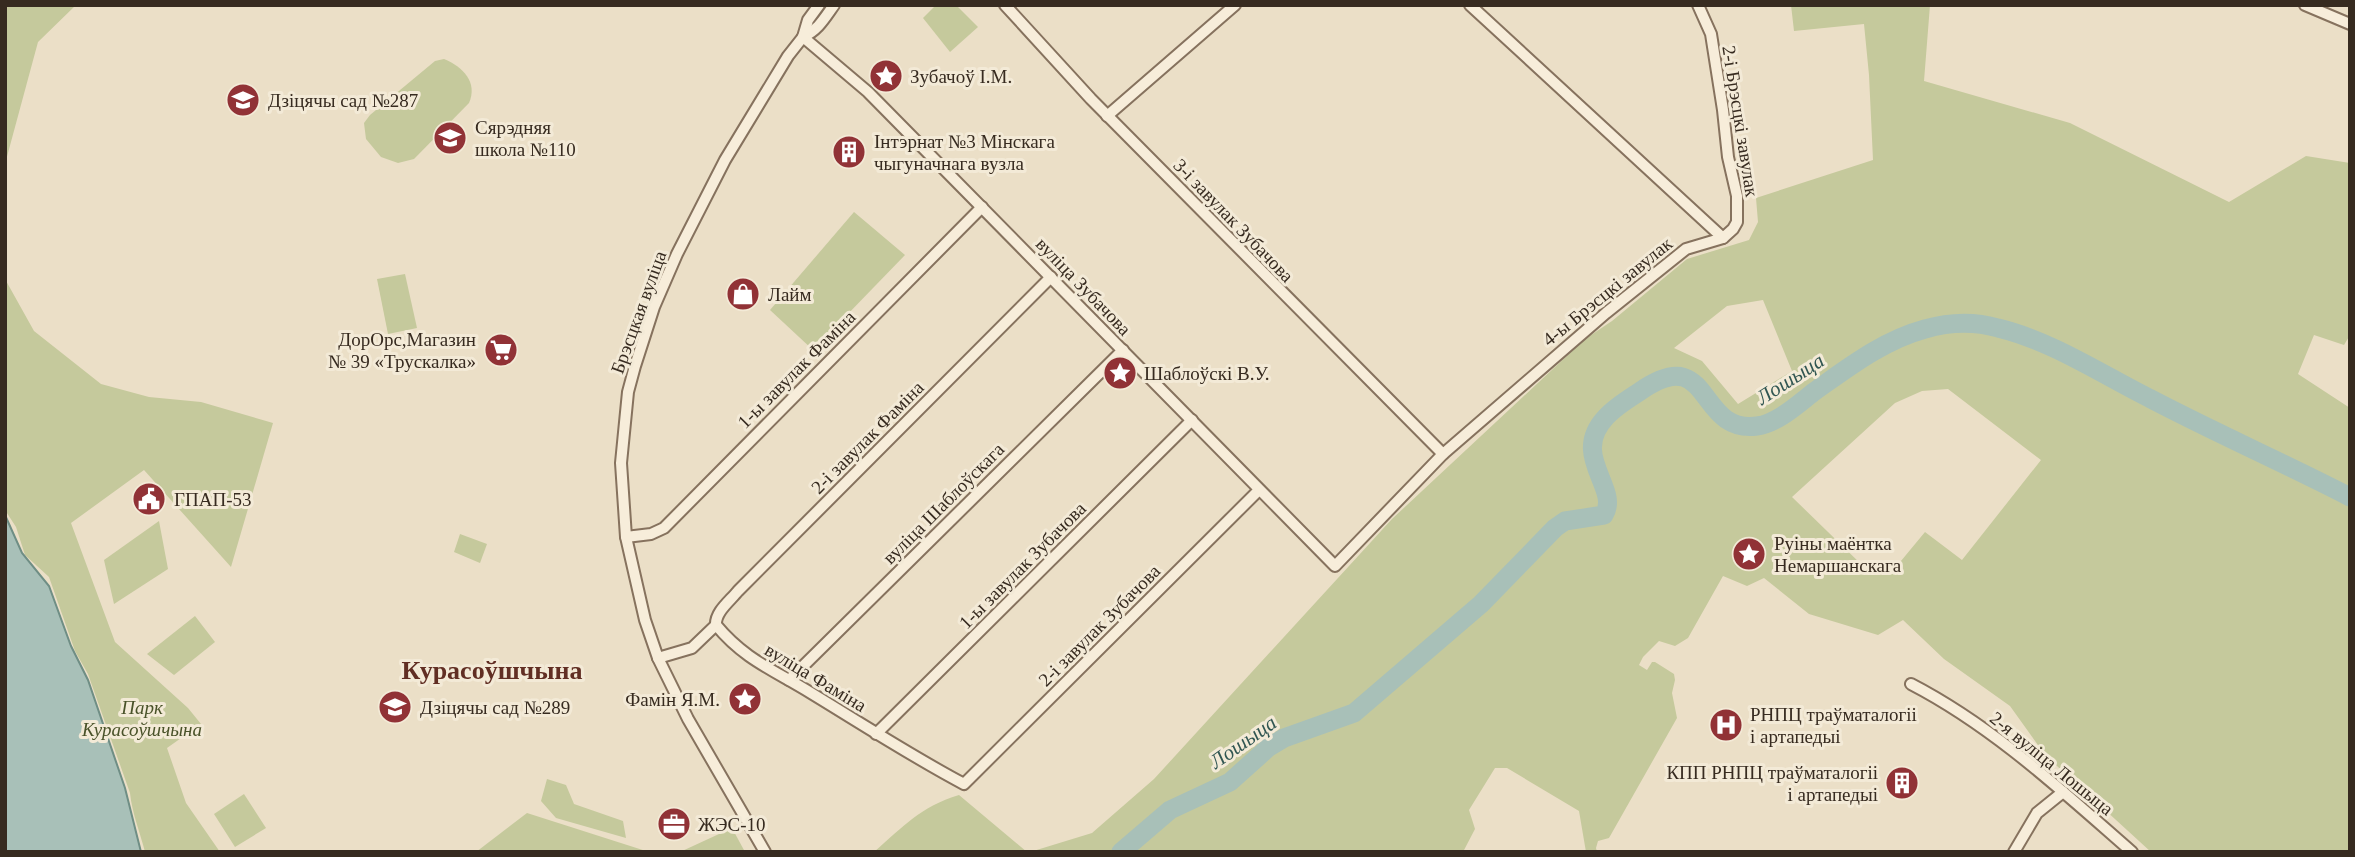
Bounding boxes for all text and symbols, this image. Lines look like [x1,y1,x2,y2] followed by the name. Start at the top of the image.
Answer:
[1718,44,1763,199] street label: 2-і Брэсцкі завулак
[867,57,905,95] place icon: Зубачоў І.М.
[910,66,1012,87] place label: Зубачоў І.М.
[224,81,262,119] school or university icon: Дзіцячы сад №287
[268,90,418,111] place label: Дзіцячы сад №287
[475,117,576,160] place label: Сярэдняя школа №110
[431,119,469,157] school or university icon: Сярэдняя школа №110
[874,131,1055,174] place label: Інтэрнат №3 Мінскага чыгуначнага вузла
[830,133,868,171] building icon: Інтэрнат №3 Мінскага чыгуначнага вузла
[1169,154,1298,287] street label: 3-і завулак Зубачова
[1538,232,1677,350] street label: 4-ы Брэсцкі завулак
[1032,233,1136,340] street label: вуліца Зубачова
[607,248,671,376] street label: Брэсцкая вуліца
[724,275,762,313] shop icon: Лайм
[768,284,812,305] place label: Лайм
[733,306,860,432] street label: 1-ы завулак Фаміна
[328,329,476,372] place label: ДорОрс,Магазин № 39 «Трускалка»
[482,331,520,369] supermarket icon: ДорОрс,Магазин № 39 «Трускалка»
[1751,348,1828,410] water label: Лошыца
[1101,354,1139,392] place icon: Шаблоўскі В.У.
[1144,363,1270,384] place label: Шаблоўскі В.У.
[807,376,928,498] street label: 2-і завулак Фаміна
[879,438,1009,568] street label: вуліца Шаблоўскага
[130,480,168,518] public building icon: ГПАП-53
[174,489,251,510] place label: ГПАП-53
[955,497,1090,633] street label: 1-ы завулак Зубачова
[1774,533,1902,576] place label: Руіны маёнтка Немаршанскага
[1730,535,1768,573] place icon: Руіны маёнтка Немаршанскага
[1034,560,1165,690] street label: 2-і завулак Зубачова
[761,639,871,716] street label: вуліца Фаміна
[401,656,583,685] district label: Курасоўшчына
[726,680,764,718] place icon: Фамін Я.М.
[376,688,414,726] school or university icon: Дзіцячы сад №289
[625,689,720,710] place label: Фамін Я.М.
[81,697,202,740] park label: Парк Курасоўшчына
[420,697,570,718] place label: Дзіцячы сад №289
[1750,704,1917,747] place label: РНПЦ траўматалогіі і артапедыі
[1707,706,1745,744] hospital icon: РНПЦ траўматалогіі і артапедыі
[1986,707,2118,820] street label: 2-я вуліца Лошыца
[1204,710,1281,774] water label: Лошыца
[1666,762,1878,805] place label: КПП РНПЦ траўматалогіі і артапедыі
[1883,764,1921,802] building icon: КПП РНПЦ траўматалогіі і артапедыі
[655,805,693,843] office icon: ЖЭС-10
[698,814,766,835] place label: ЖЭС-10

